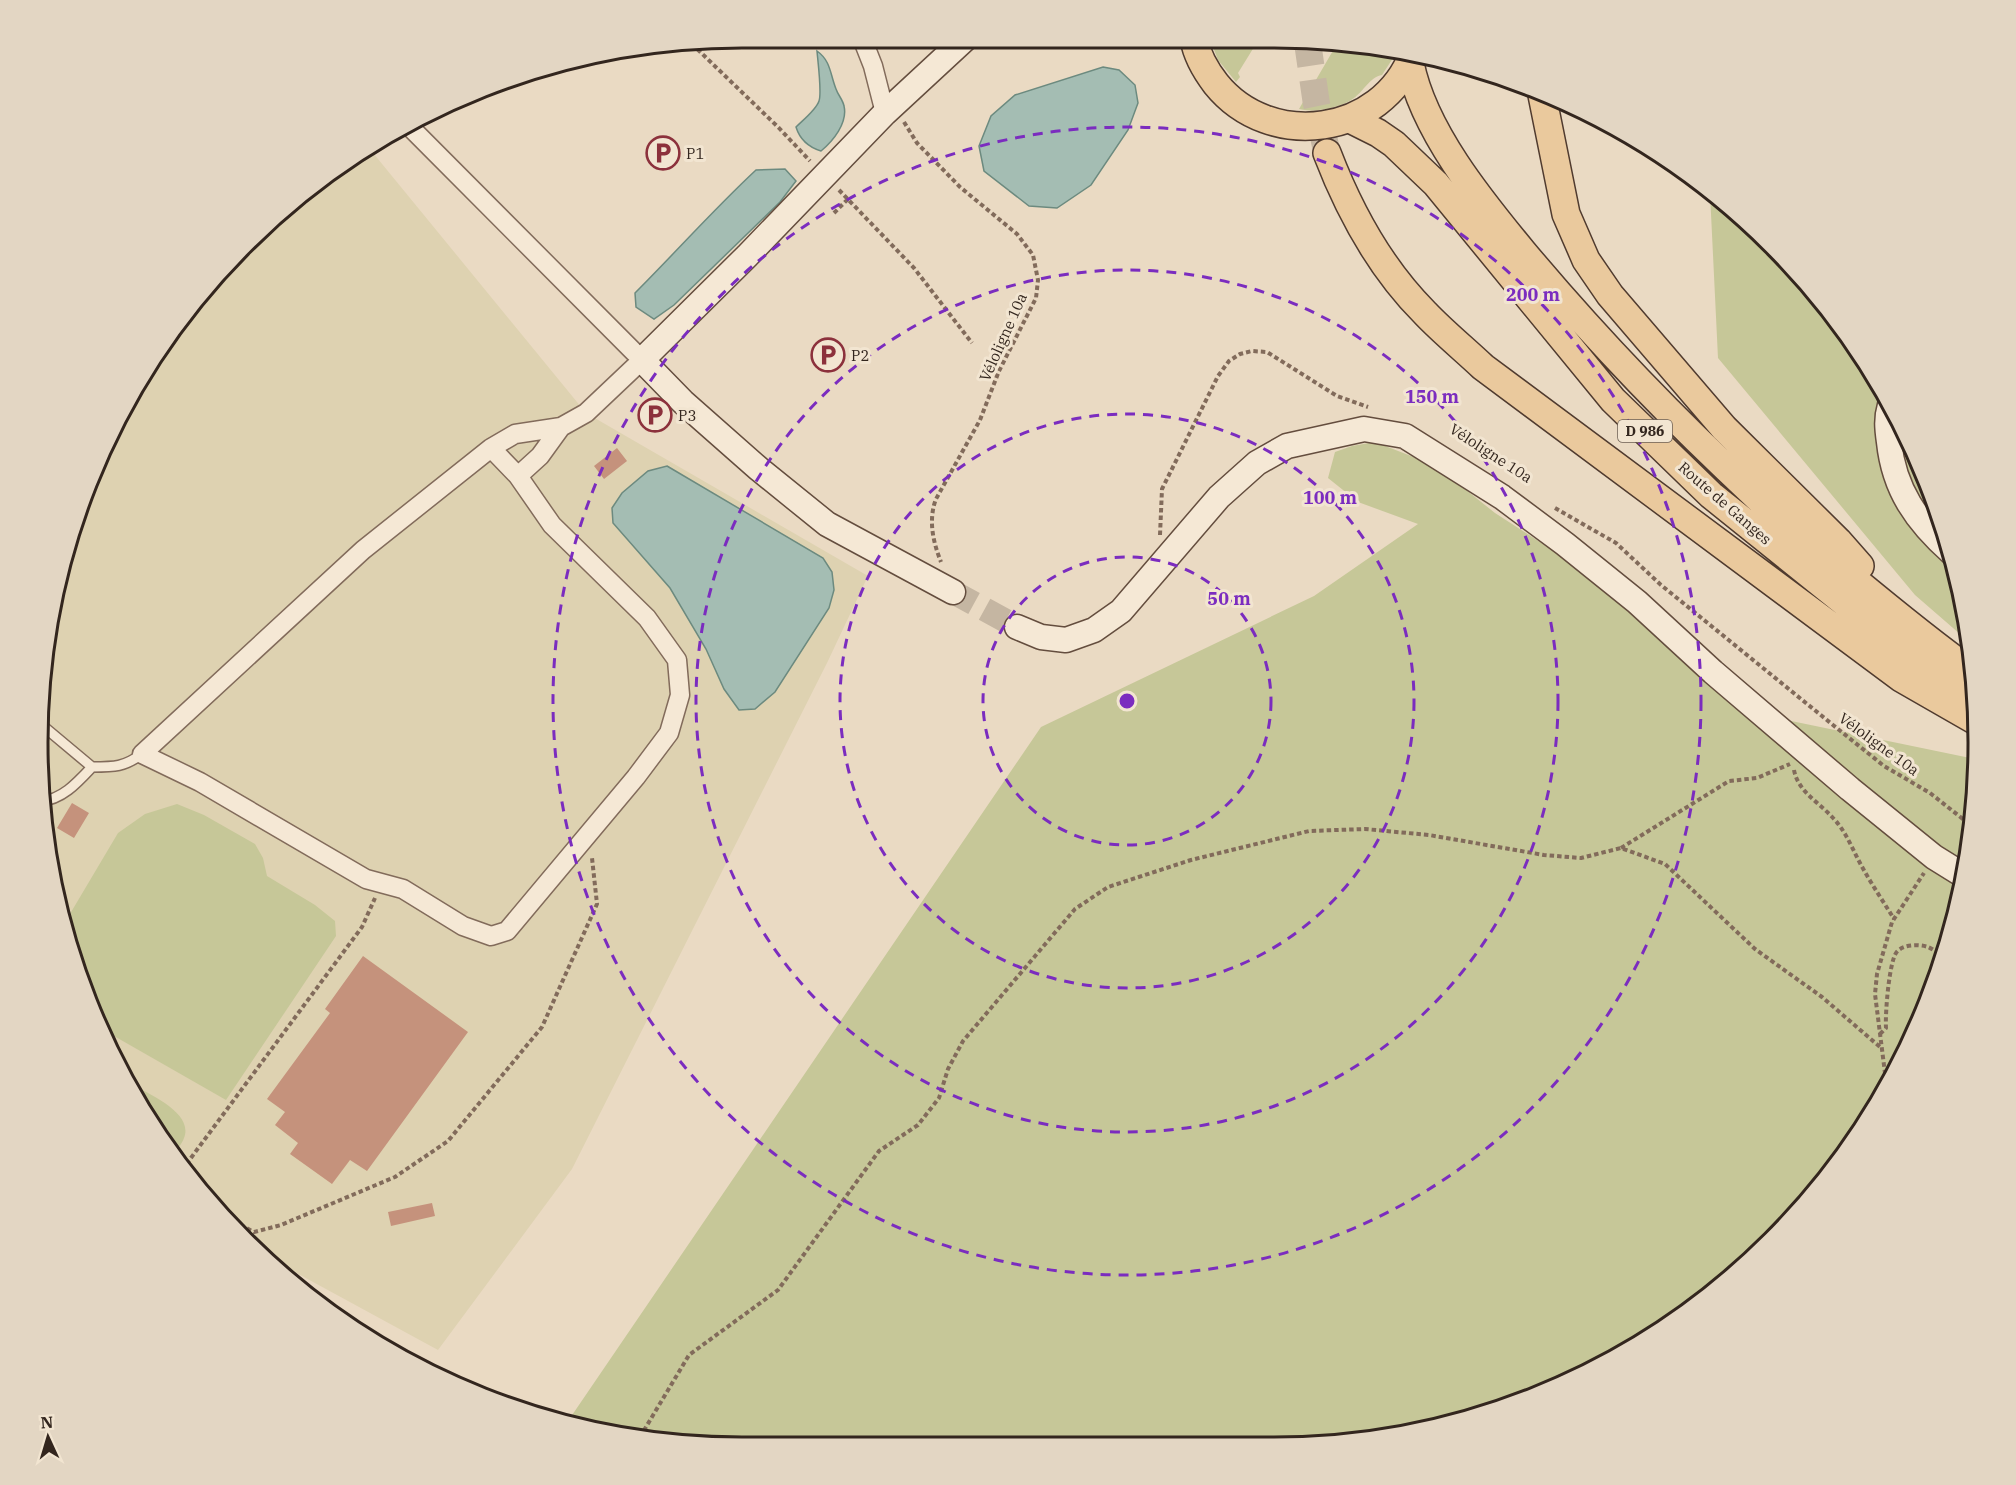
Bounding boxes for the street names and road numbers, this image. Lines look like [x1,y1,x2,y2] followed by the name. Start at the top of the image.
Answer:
[975,290,1031,384] street label: Véloligne 10a
[1446,419,1536,487] street label: Véloligne 10a
[1618,420,1672,442] road number: D 986
[1675,457,1775,549] street label: Route de Ganges
[1835,708,1923,780] street label: Véloligne 10a

